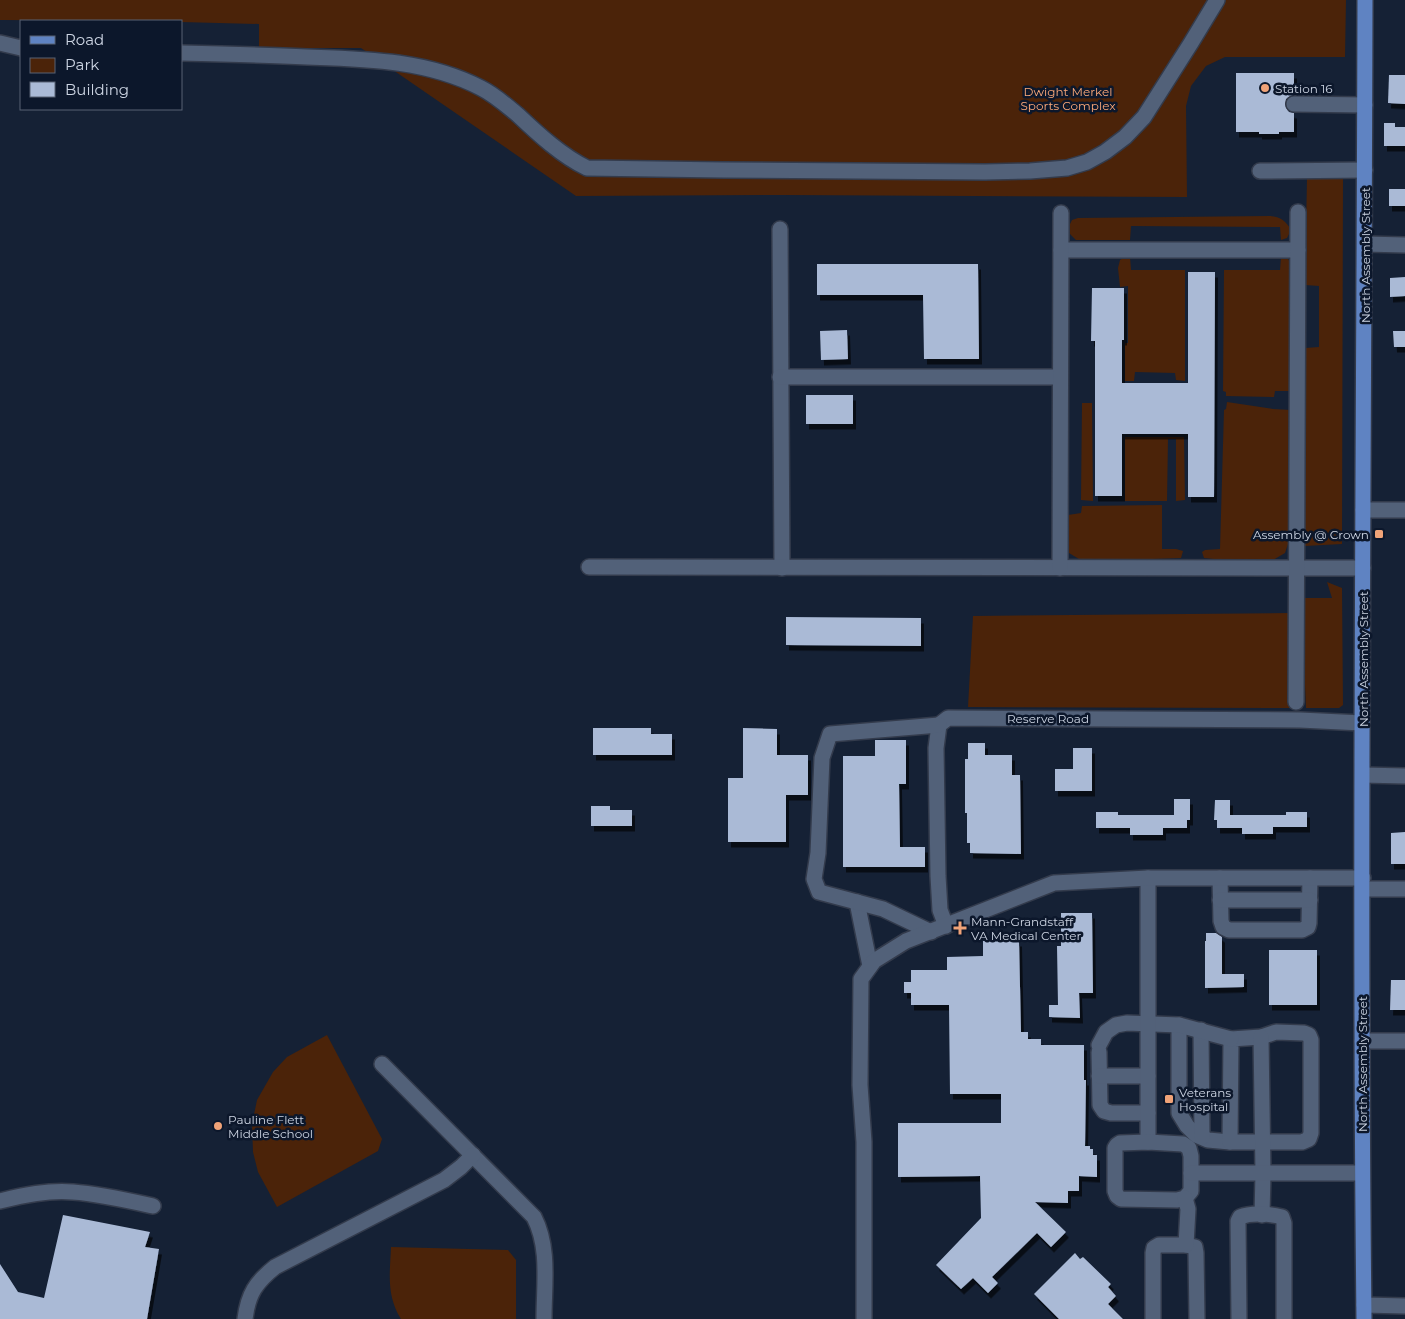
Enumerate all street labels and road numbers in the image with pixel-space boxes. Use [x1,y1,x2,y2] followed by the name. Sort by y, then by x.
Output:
[1358,187,1373,323] street label: North Assembly Street
[1356,591,1371,727] street label: North Assembly Street
[1007,711,1089,726] street label: Reserve Road
[1355,996,1370,1132] street label: North Assembly Street

